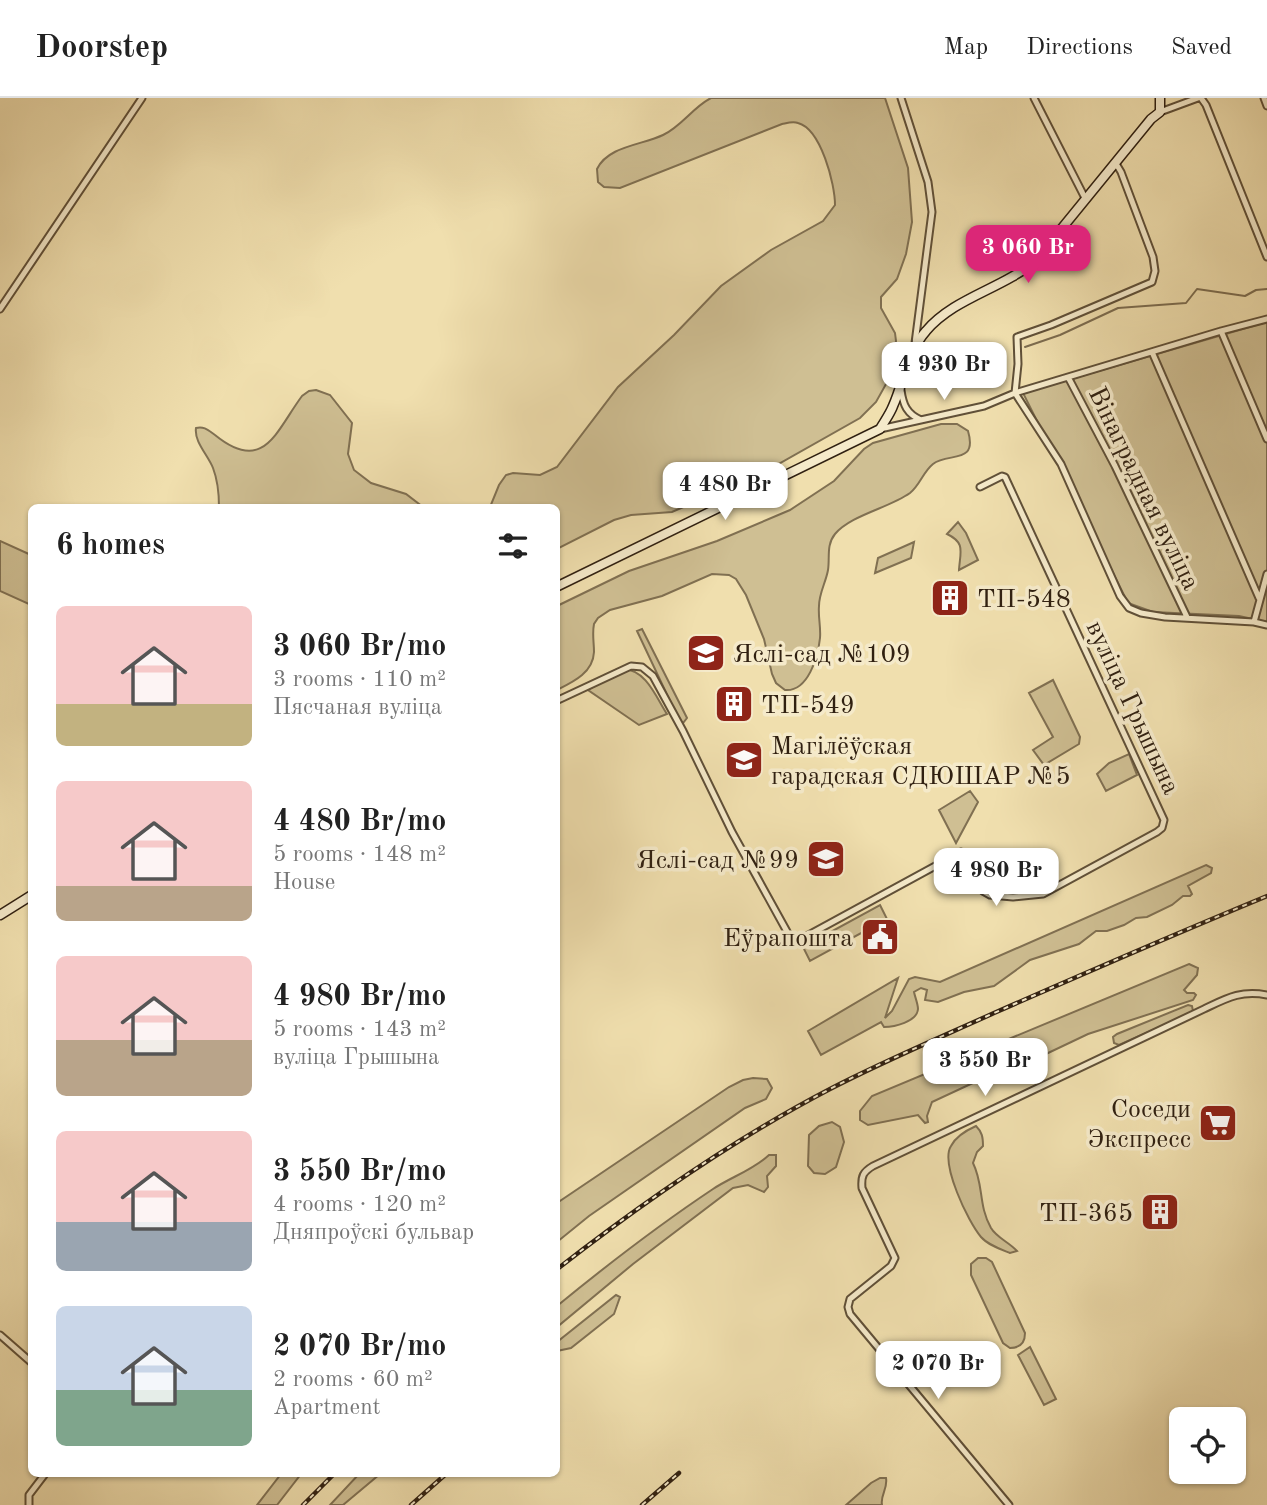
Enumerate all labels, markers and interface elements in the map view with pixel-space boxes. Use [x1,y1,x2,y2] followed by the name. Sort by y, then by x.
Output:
[35,32,168,65] text: Doorstep
[944,36,988,60] text: Map
[1026,36,1133,60] text: Directions
[1171,36,1232,60] text: Saved
[956,226,1100,285] pin: 3 060 Br
[982,236,1074,259] text: 3 060 Br
[872,342,1016,402] pin: 4 930 Br
[898,353,990,376] text: 4 930 Br
[1083,383,1204,595] street label: Вінаградная вуліца
[653,462,797,522] pin: 4 480 Br
[679,473,771,496] text: 4 480 Br
[494,527,532,565] icon: filters
[56,531,165,561] text: 6 homes
[929,577,971,619] building icon: ТП-548
[977,587,1071,613] place label: ТП-548
[1081,617,1184,799] street label: вуліца Грышына
[273,632,446,662] text: 3 060 Br/mo
[685,632,727,674] school or university icon: Яслі-сад №109
[112,634,196,718] icon: home
[733,642,911,668] place label: Яслі-сад №109
[273,668,446,691] text: 3 rooms · 110 m²
[713,683,755,725] building icon: ТП-549
[761,693,855,719] place label: ТП-549
[273,696,442,719] text: Пясчаная вуліца
[771,734,1070,790] place label: Магілёўская гарадская СДЮШАР №5
[723,739,765,781] school or university icon: Магілёўская гарадская СДЮШАР №5
[273,807,446,837] text: 4 480 Br/mo
[112,809,196,893] icon: home
[805,838,847,880] school or university icon: Яслі-сад №99
[273,843,446,866] text: 5 rooms · 148 m²
[636,848,799,874] place label: Яслі-сад №99
[924,848,1068,908] pin: 4 980 Br
[950,859,1042,882] text: 4 980 Br
[273,871,335,894] text: House
[859,916,901,958] public building icon: Еўрапошта
[723,926,853,952] place label: Еўрапошта
[273,982,446,1012] text: 4 980 Br/mo
[112,984,196,1068] icon: home
[273,1018,446,1041] text: 5 rooms · 143 m²
[913,1038,1057,1098] pin: 3 550 Br
[273,1046,439,1069] text: вуліца Грышына
[939,1049,1031,1072] text: 3 550 Br
[1088,1097,1191,1153] place label: Соседи Экспресс
[1197,1102,1239,1144] supermarket icon: Соседи Экспресс
[273,1157,446,1187] text: 3 550 Br/mo
[112,1159,196,1243] icon: home
[1139,1191,1181,1233] building icon: ТП-365
[273,1193,446,1216] text: 4 rooms · 120 m²
[1039,1201,1133,1227] place label: ТП-365
[273,1221,474,1244] text: Дняпроўскі бульвар
[273,1332,446,1362] text: 2 070 Br/mo
[112,1334,196,1418] icon: home
[866,1342,1010,1401] pin: 2 070 Br
[892,1352,984,1375] text: 2 070 Br
[273,1368,433,1391] text: 2 rooms · 60 m²
[273,1396,381,1419] text: Apartment
[1169,1407,1246,1484] map controls
[1169,1407,1246,1484] button: locate

